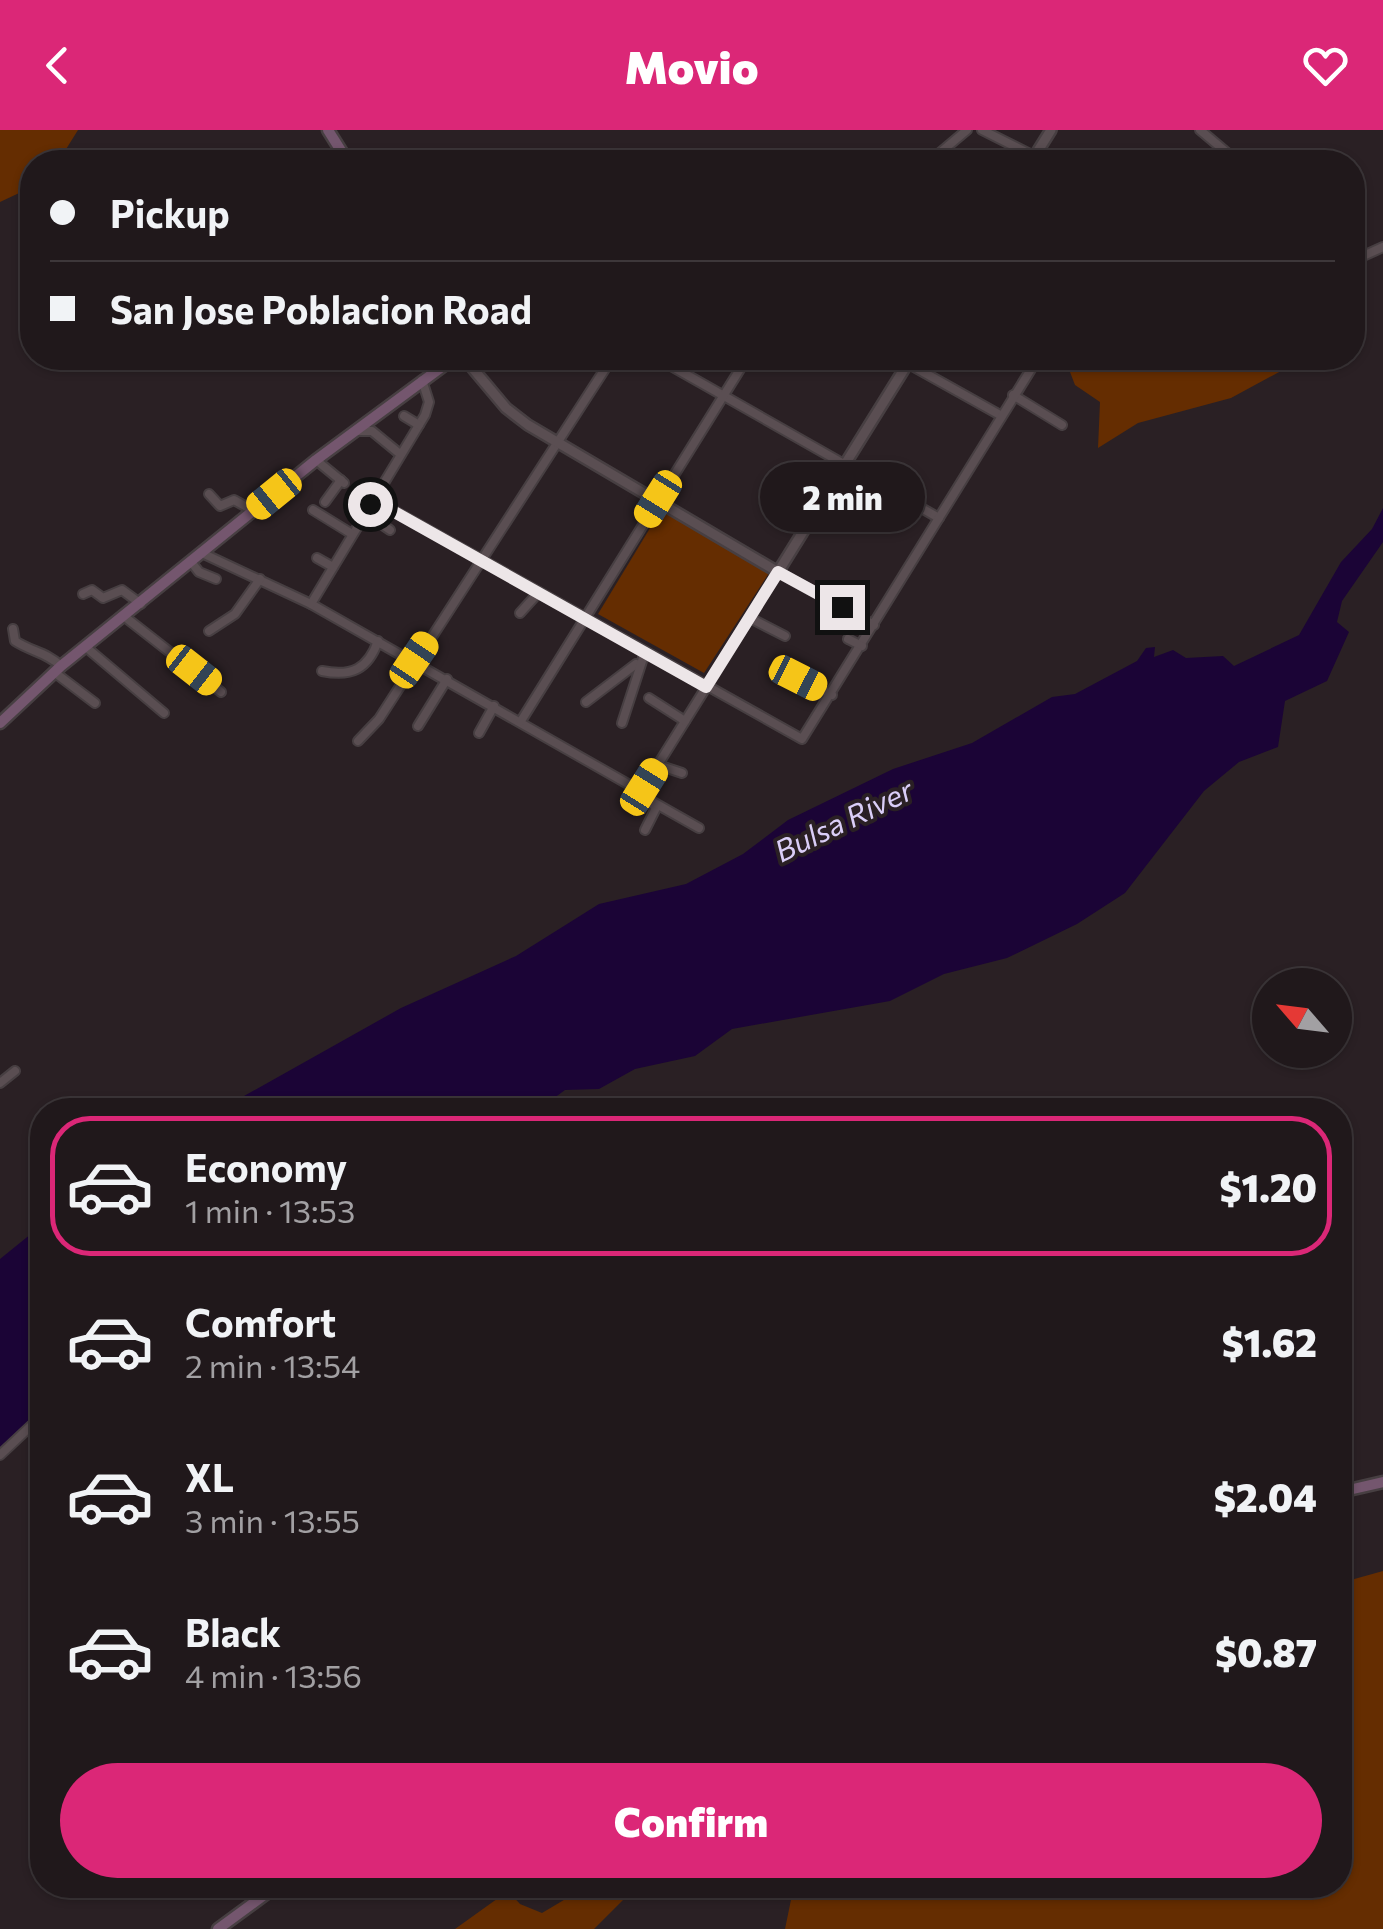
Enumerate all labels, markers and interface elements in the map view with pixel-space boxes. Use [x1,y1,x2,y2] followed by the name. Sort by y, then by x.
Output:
[30,38,85,93] icon: back
[624,38,759,93] text: Movio
[1298,38,1353,93] icon: heart
[110,189,230,236] text: Pickup
[110,285,532,332] text: San Jose Poblacion Road
[760,462,924,532] callout: 2 min
[241,463,307,525] car
[629,466,687,532] car
[802,477,883,517] text: 2 min
[348,482,393,527] route start
[820,585,865,630] route end
[385,627,443,693] car
[161,640,227,700] car
[764,651,832,705] car
[615,754,673,820] car
[768,769,919,868] water label: Bulsa River
[1252,968,1352,1068] north arrow
[1252,968,1352,1068] map controls
[65,1141,155,1231] icon: car
[185,1143,347,1190] text: Economy
[1219,1163,1317,1210] text: $1.20
[185,1190,355,1230] text: 1 min · 13:53
[65,1296,155,1386] icon: car
[185,1298,336,1345] text: Comfort
[1222,1318,1317,1365] text: $1.62
[185,1345,360,1385] text: 2 min · 13:54
[65,1451,155,1541] icon: car
[185,1453,234,1500] text: XL
[1214,1473,1317,1520] text: $2.04
[185,1500,360,1540] text: 3 min · 13:55
[65,1606,155,1696] icon: car
[185,1608,281,1655] text: Black
[1215,1628,1317,1675] text: $0.87
[185,1655,362,1695] text: 4 min · 13:56
[60,1763,1322,1878] button: Confirm

